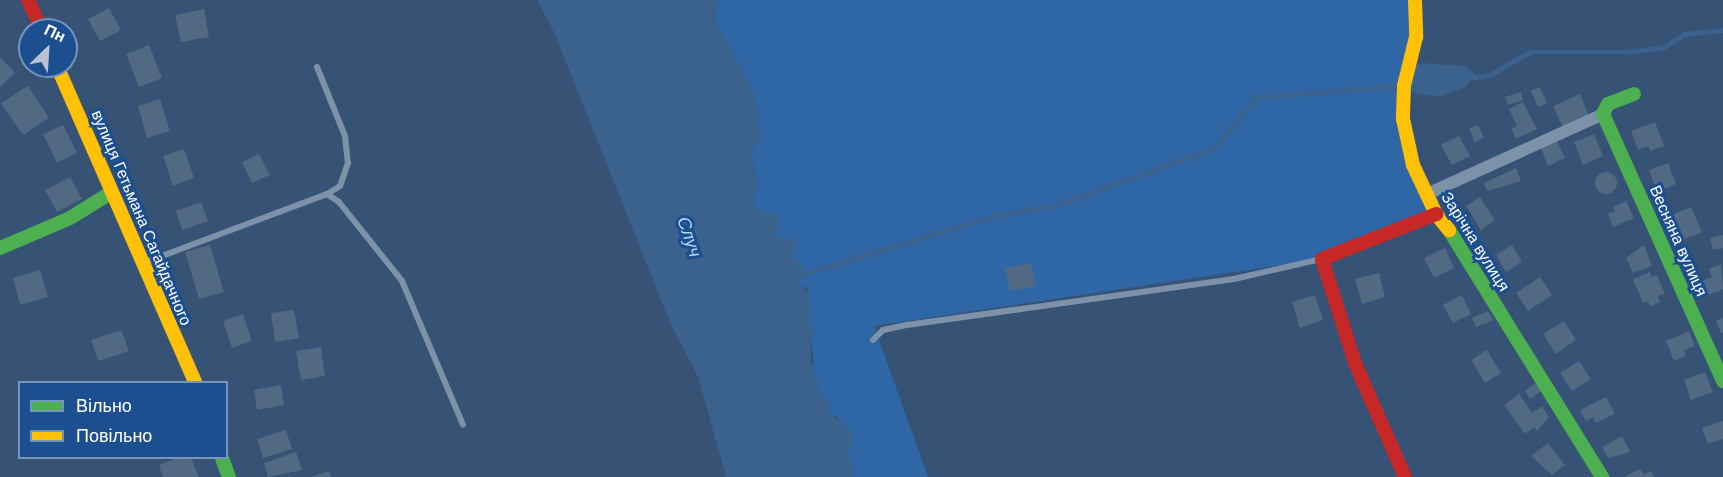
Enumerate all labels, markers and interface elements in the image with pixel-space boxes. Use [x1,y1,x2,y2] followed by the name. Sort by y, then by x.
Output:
[18,18,78,78] north arrow
[42,21,68,45] text: Пн
[87,107,195,329] street label: вулиця Гетьмана Сагайдачного
[1645,183,1711,299] street label: Весняна вулиця
[1437,189,1513,295] street label: Зарічна вулиця
[672,214,706,260] water label: Случ
[18,381,228,459] legend
[76,396,132,416] text: Вільно
[76,426,152,446] text: Повільно

